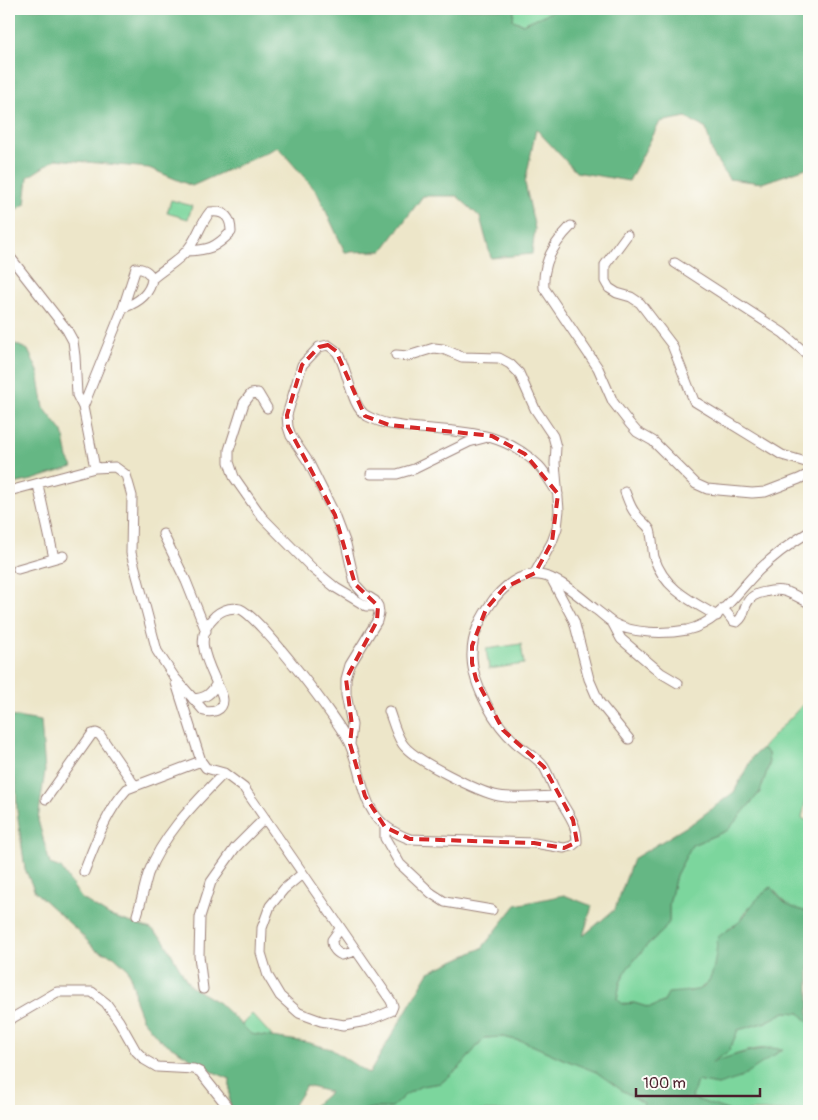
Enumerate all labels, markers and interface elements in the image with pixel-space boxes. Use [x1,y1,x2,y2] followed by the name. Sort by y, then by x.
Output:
[636,1065,759,1097] scale bar
[643,1074,686,1093] text: 100 m

